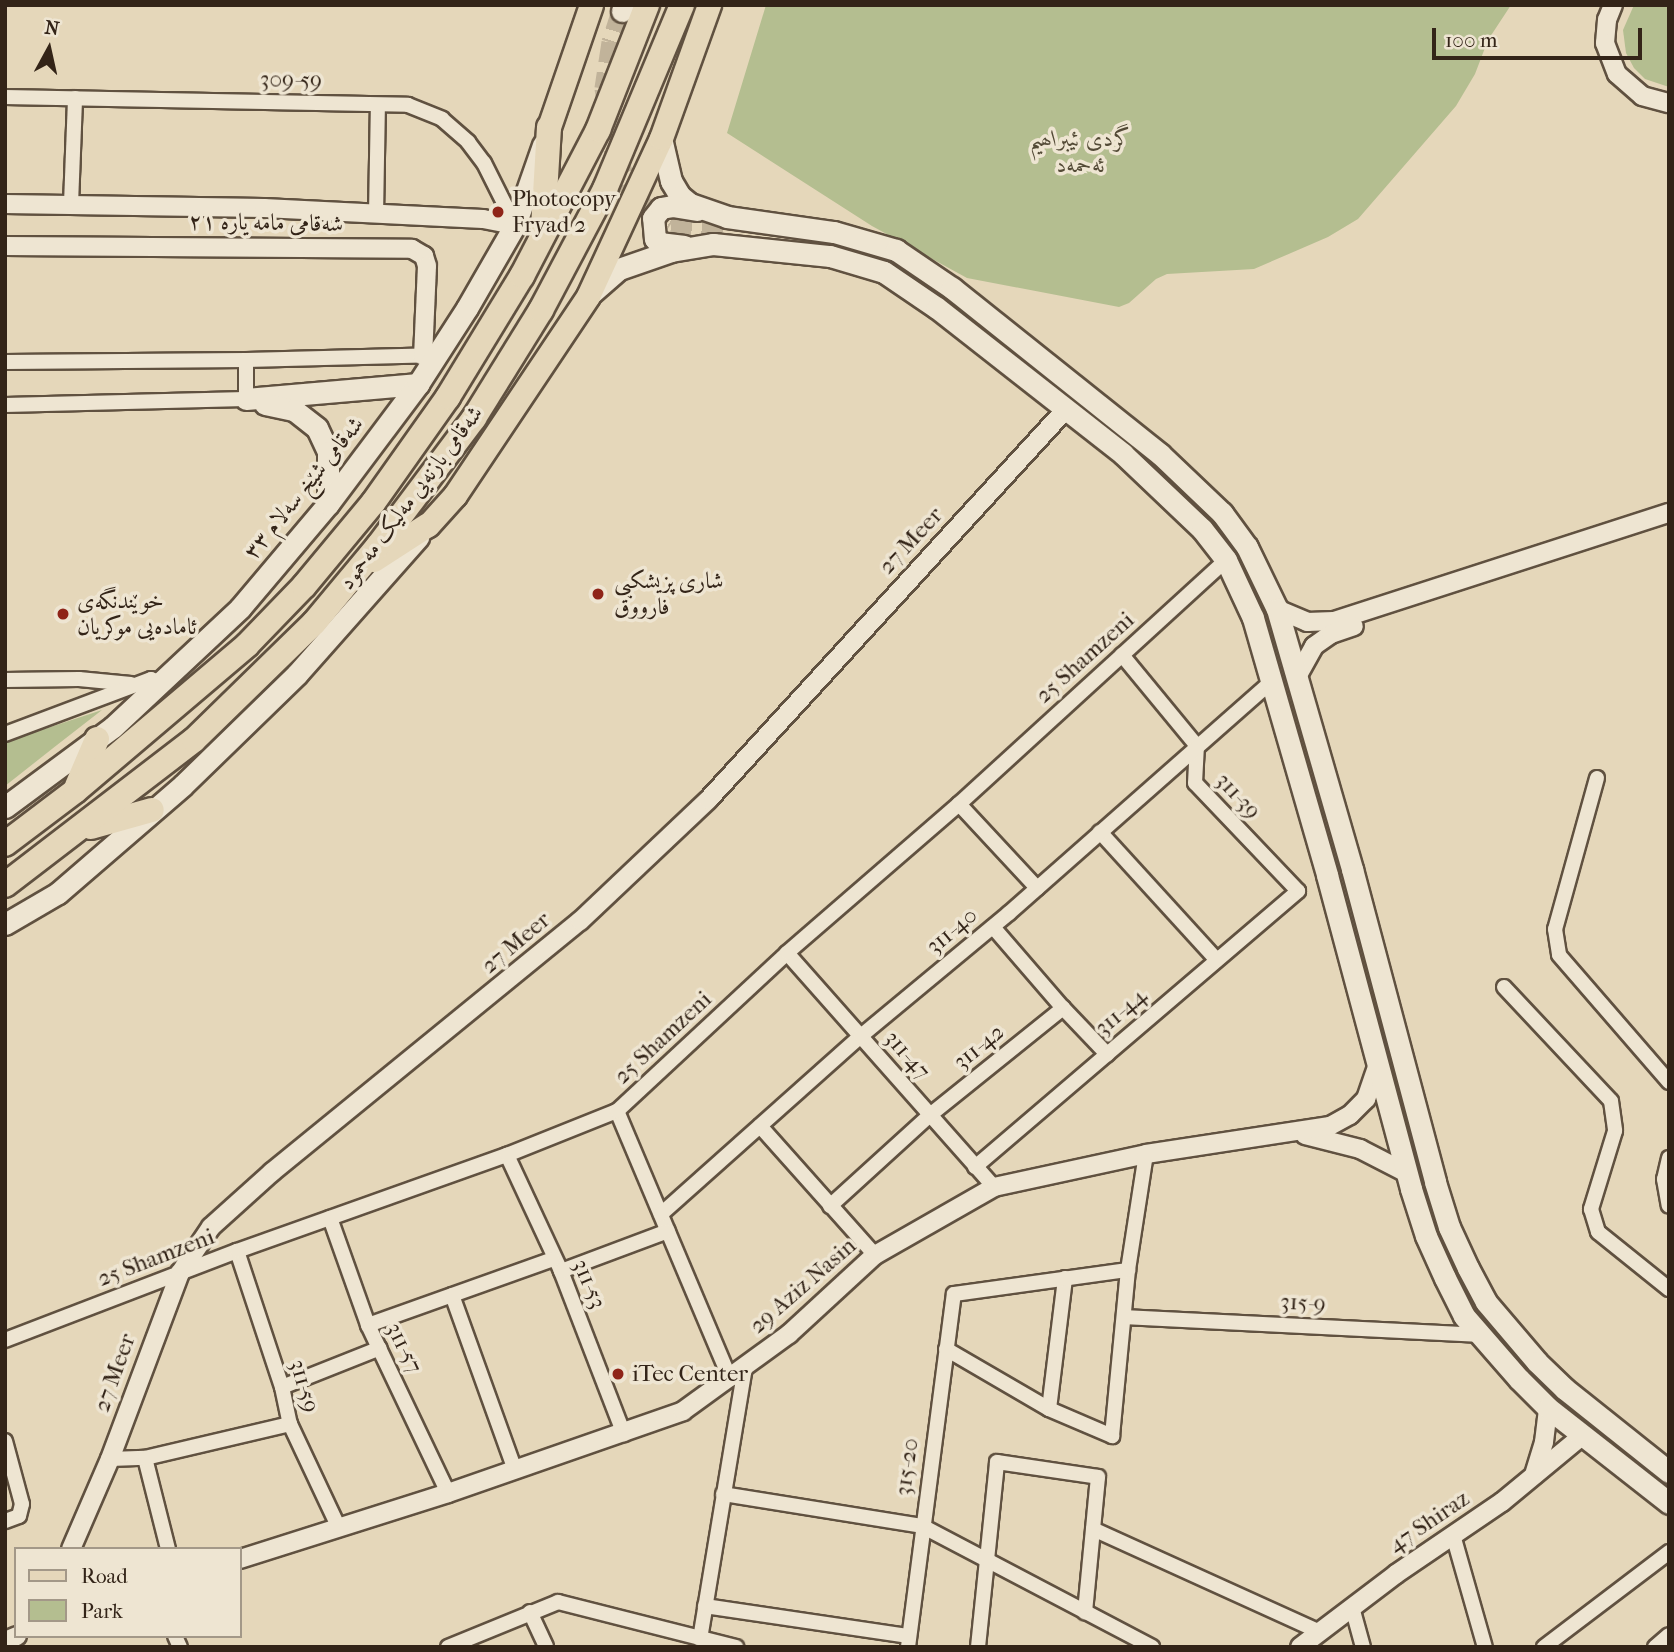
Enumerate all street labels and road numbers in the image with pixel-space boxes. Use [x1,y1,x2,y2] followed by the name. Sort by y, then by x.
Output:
[260,66,322,94] street label: 309-59
[189,208,343,238] street label: شەقامی مامە یارە ٢١
[333,401,489,595] street label: شەقامی بازنەیی مەلیک مەحمود
[238,411,370,565] street label: شەقامی شێخ سەلام ٣٣
[873,502,949,580] street label: 27 Meer
[1030,607,1140,709] street label: 25 Shamzeni
[1210,767,1266,825] street label: 311-39
[921,902,983,960] street label: 311-40
[476,906,556,980] street label: 27 Meer
[1089,982,1153,1042] street label: 311-44
[609,986,717,1090] street label: 25 Shamzeni
[948,1018,1010,1076] street label: 311-42
[878,1025,936,1085] street label: 311-47
[94,1223,218,1293] street label: 25 Shamzeni
[744,1232,862,1340] street label: 29 Aziz Nasin
[566,1255,612,1313] street label: 311-53
[1280,1288,1326,1318] street label: 315-9
[380,1318,428,1378] street label: 311-57
[88,1330,142,1416] street label: 27 Meer
[283,1356,325,1416] street label: 311-59
[889,1436,925,1498] street label: 315-20
[1384,1485,1474,1559] street label: 47 Shiraz

